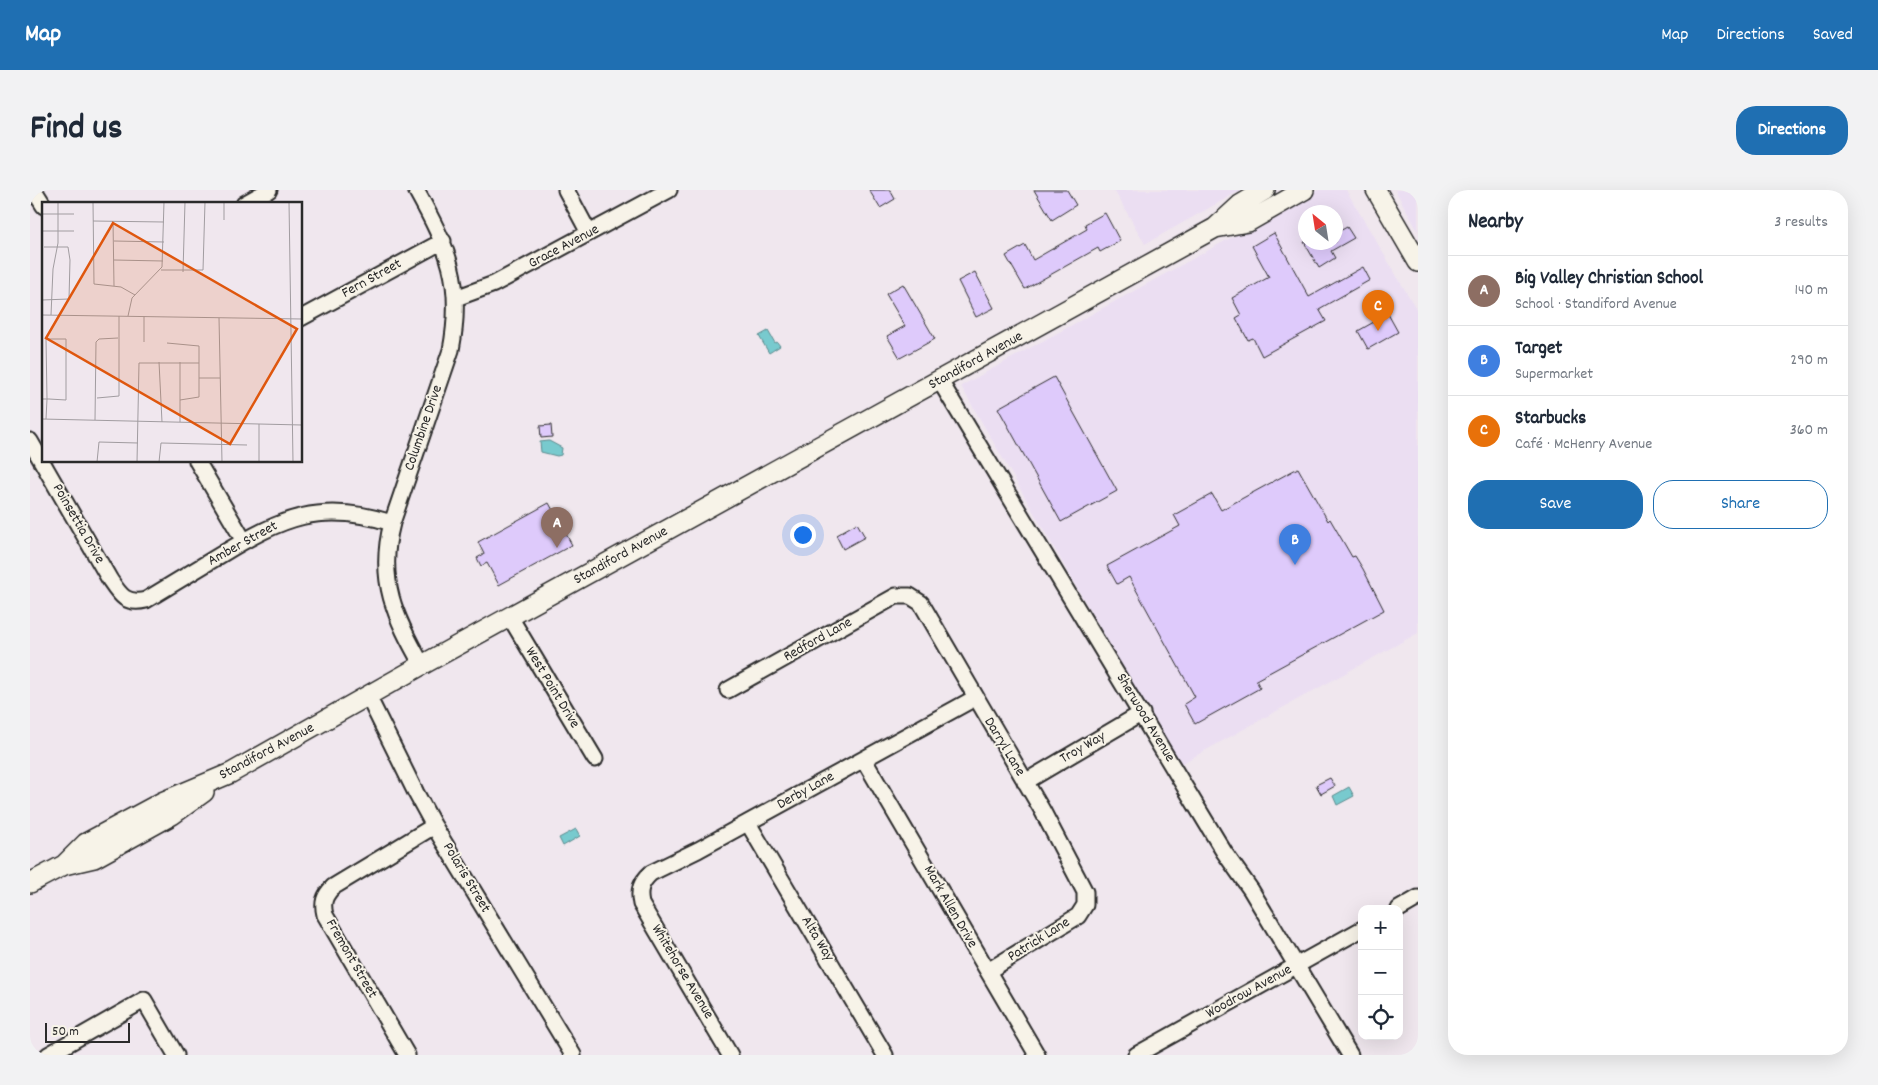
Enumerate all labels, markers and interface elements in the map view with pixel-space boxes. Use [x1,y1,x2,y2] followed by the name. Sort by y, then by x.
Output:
[25,18,61,52] text: Map
[1661,23,1688,48] text: Map
[1716,23,1785,48] text: Directions
[1813,23,1853,48] text: Saved
[30,105,122,155] text: Find us
[1736,106,1848,155] button: Directions
[42,202,302,462] inset map
[1298,205,1343,250] north arrow
[1468,208,1523,238] text: Nearby
[1774,211,1828,234] text: 3 results
[525,219,604,275] street label: Grace Avenue
[338,253,406,305] street label: Fern Street
[1515,266,1703,293] text: Big Valley Christian School
[1480,279,1488,302] text: A
[1794,279,1828,302] text: 140 m
[1362,290,1394,331] pin: C
[1515,293,1677,316] text: School · Standiford Avenue
[925,326,1028,396] street label: Standiford Avenue
[1515,336,1562,363] text: Target
[1480,349,1488,372] text: B
[1790,349,1828,372] text: 290 m
[1515,363,1593,386] text: Supermarket
[399,382,449,474] street label: Columbine Drive
[1515,406,1586,433] text: Starbucks
[1480,419,1488,442] text: C
[1790,419,1828,442] text: 360 m
[1515,433,1652,456] text: Café · McHenry Avenue
[46,480,110,568] street label: Poinsettia Drive
[1468,480,1643,529] button: Save
[1653,480,1828,529] button: Share
[541,507,573,548] pin: A
[204,515,282,572] street label: Amber Street
[570,521,673,591] street label: Standiford Avenue
[790,522,816,548] your location
[1279,524,1311,565] pin: B
[780,612,857,668] street label: Redford Lane
[519,643,585,733] street label: West Point Drive
[1110,669,1180,767] street label: Sherwood Avenue
[978,713,1031,781] street label: Darryl Lane
[216,717,319,786] street label: Standiford Avenue
[1056,726,1111,770] street label: Troy Way
[773,766,839,816] street label: Derby Lane
[436,839,496,918] street label: Polaris Street
[917,862,983,953] street label: Mark Allen Drive
[1358,905,1403,1040] map controls
[1358,905,1403,950] button: +
[795,912,840,967] street label: Alta Way
[1003,912,1075,968] street label: Patrick Lane
[319,915,383,1003] street label: Fremont Street
[645,921,719,1024] street label: Whitehorse Avenue
[1358,950,1403,995] button: −
[1202,959,1296,1025] street label: Woodrow Avenue
[1358,995,1403,1040] button: locate
[45,1020,130,1043] scale bar
[52,1022,79,1042] text: 50 m

